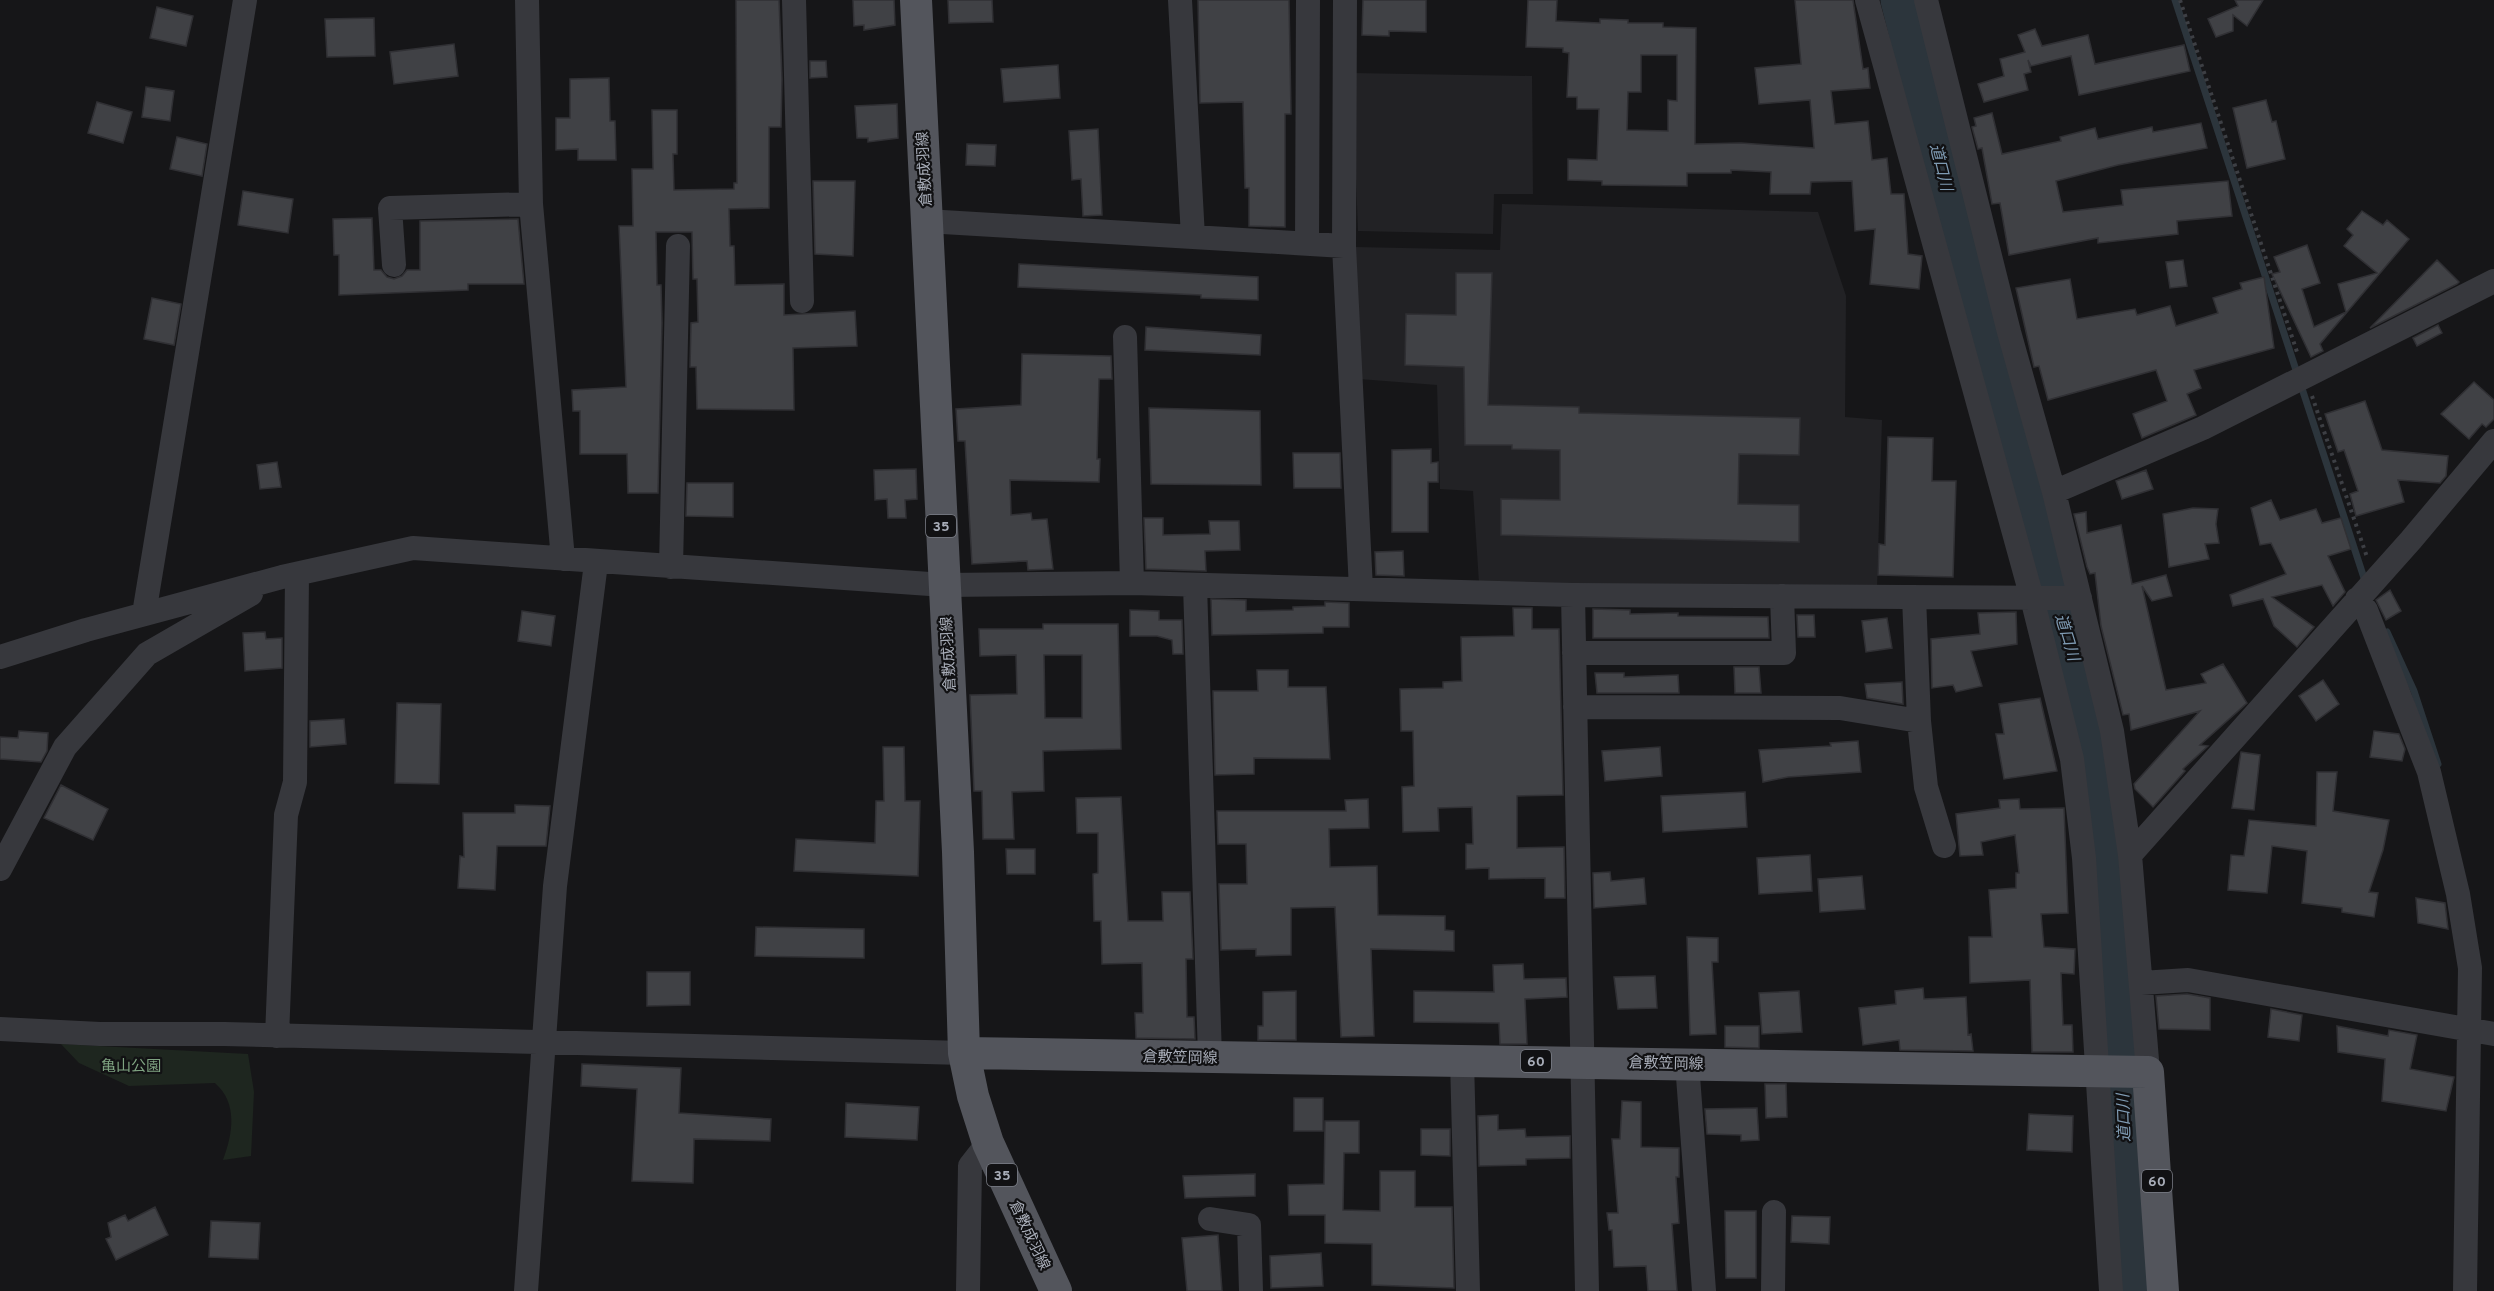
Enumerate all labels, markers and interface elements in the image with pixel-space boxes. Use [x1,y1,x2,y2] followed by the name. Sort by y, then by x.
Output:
[913,131,937,207] street label: 倉敷成羽線
[1925,142,1956,195] water label: 道口川
[926,515,956,537] road number: 35
[2050,612,2083,665] water label: 道口川
[937,616,961,692] street label: 倉敷成羽線
[1142,1047,1218,1069] street label: 倉敷笠岡線
[1521,1050,1551,1072] road number: 60
[1628,1053,1704,1075] street label: 倉敷笠岡線
[101,1058,161,1077] park label: 亀山公園
[2114,1092,2136,1142] water label: 道口川
[987,1164,1017,1186] road number: 35
[2142,1170,2172,1192] road number: 60
[1004,1197,1054,1274] street label: 倉敷成羽線

